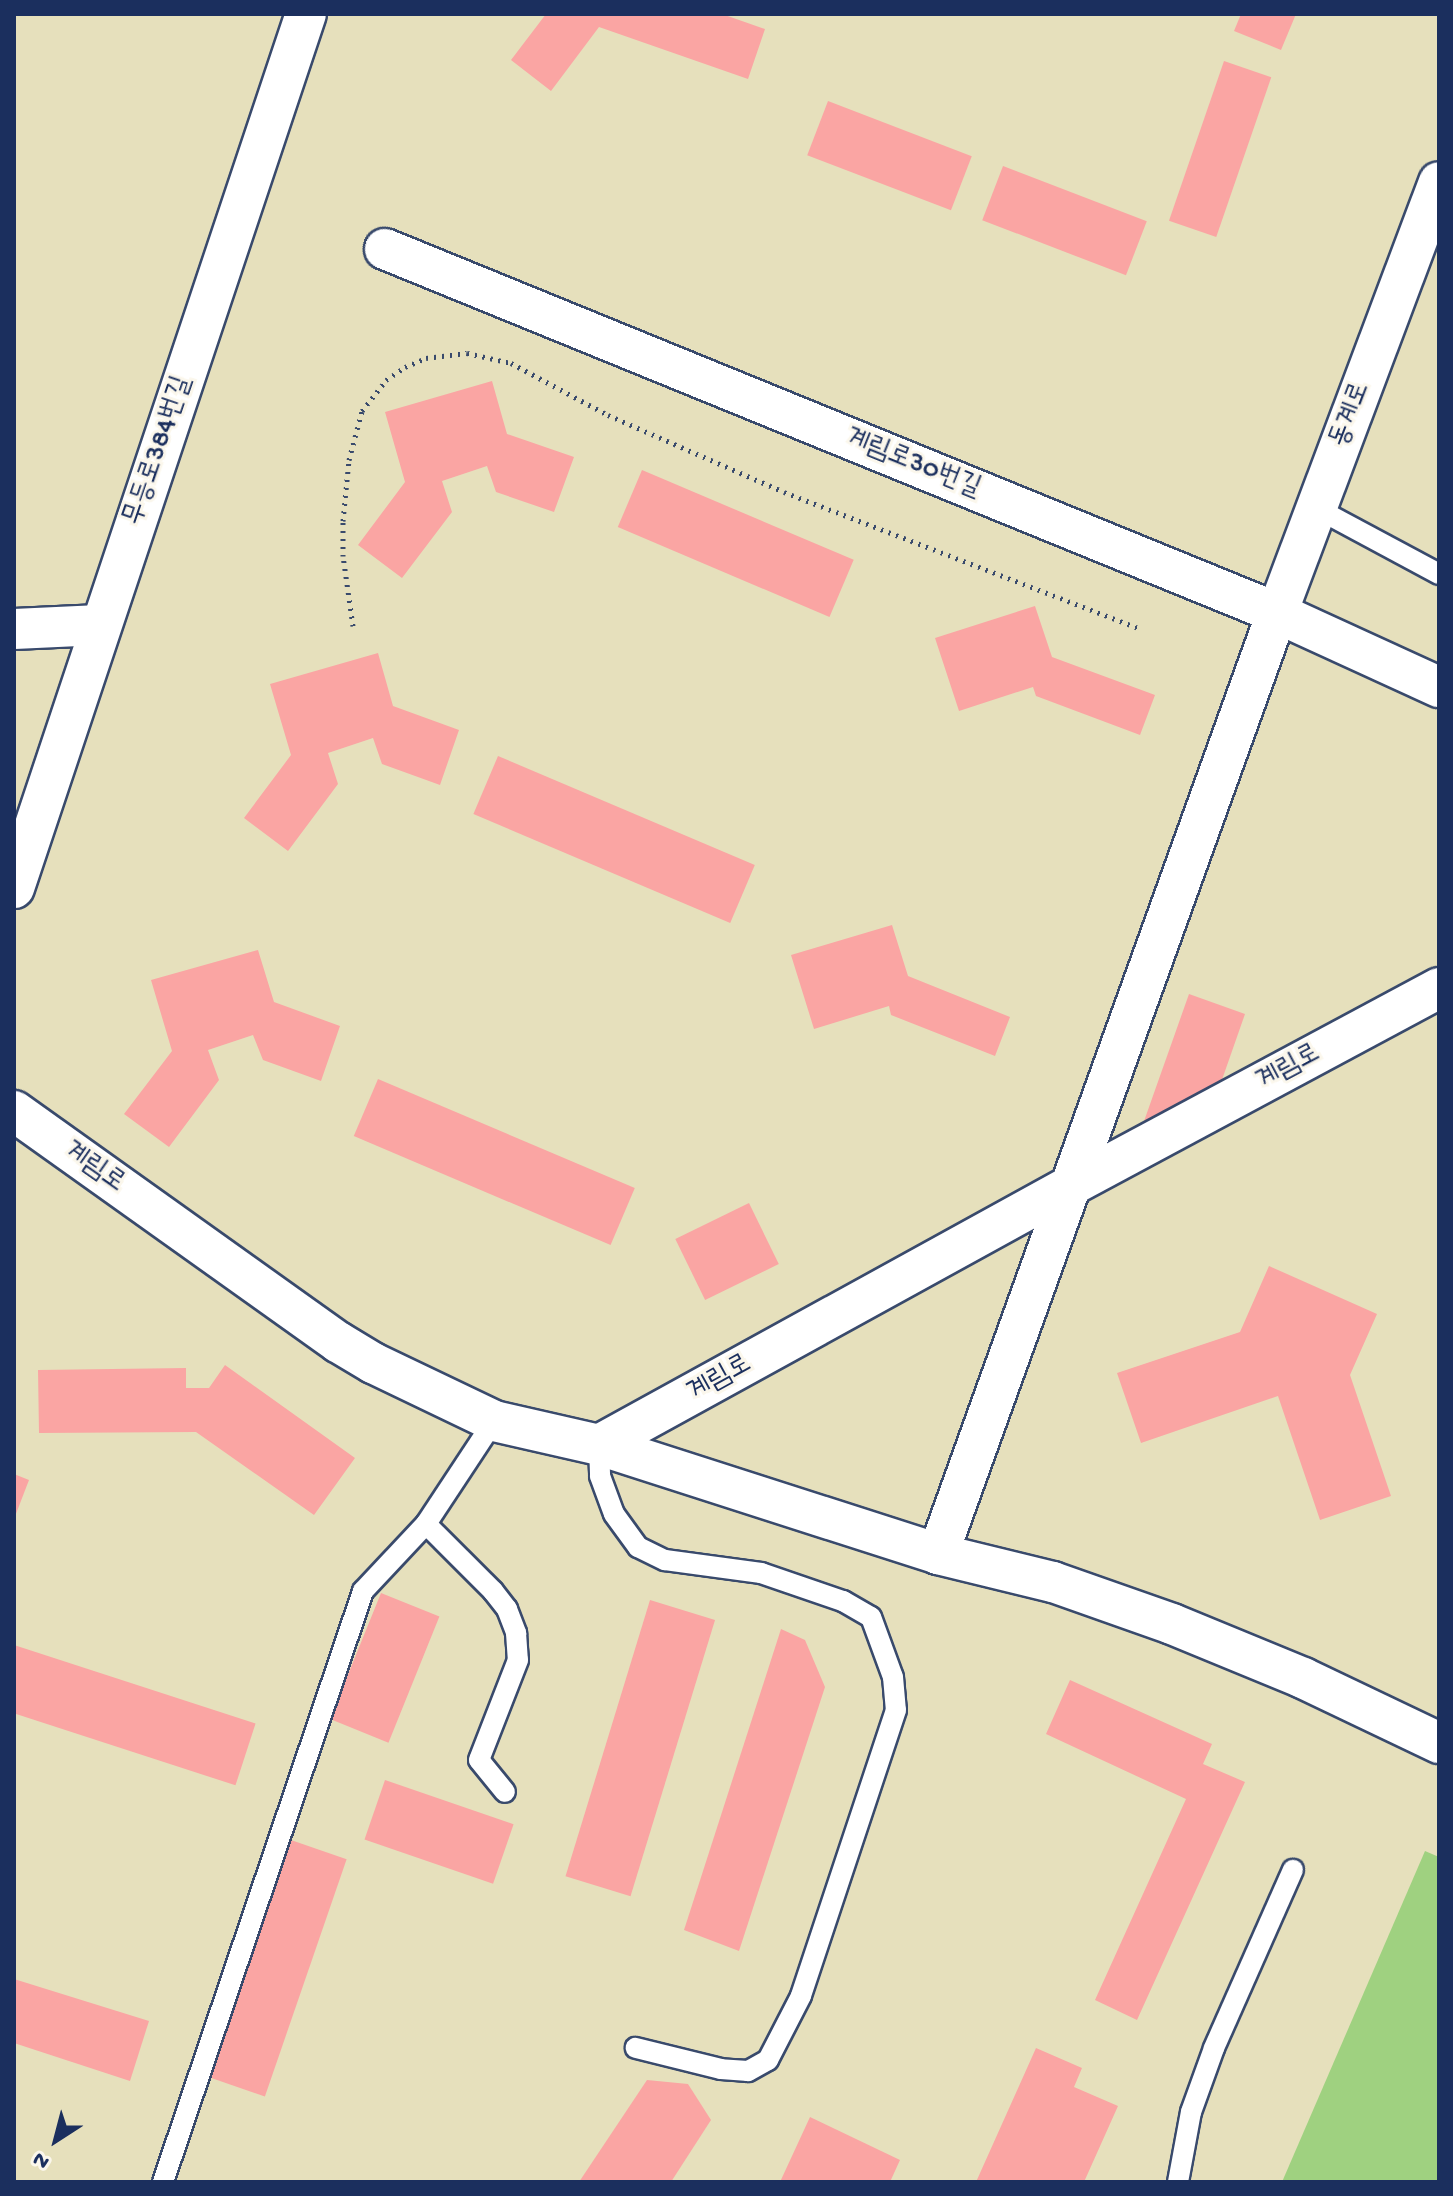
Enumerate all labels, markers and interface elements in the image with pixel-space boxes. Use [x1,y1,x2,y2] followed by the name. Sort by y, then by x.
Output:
[118,372,200,530] street label: 무등로384번길
[1323,377,1379,453] street label: 동계로
[840,422,986,506] street label: 계림로30번길
[1251,1037,1327,1099] street label: 계림로
[57,1135,131,1201] street label: 계림로
[682,1348,758,1410] street label: 계림로
[16,2100,96,2180] north arrow
[28,2145,55,2174] text: N

